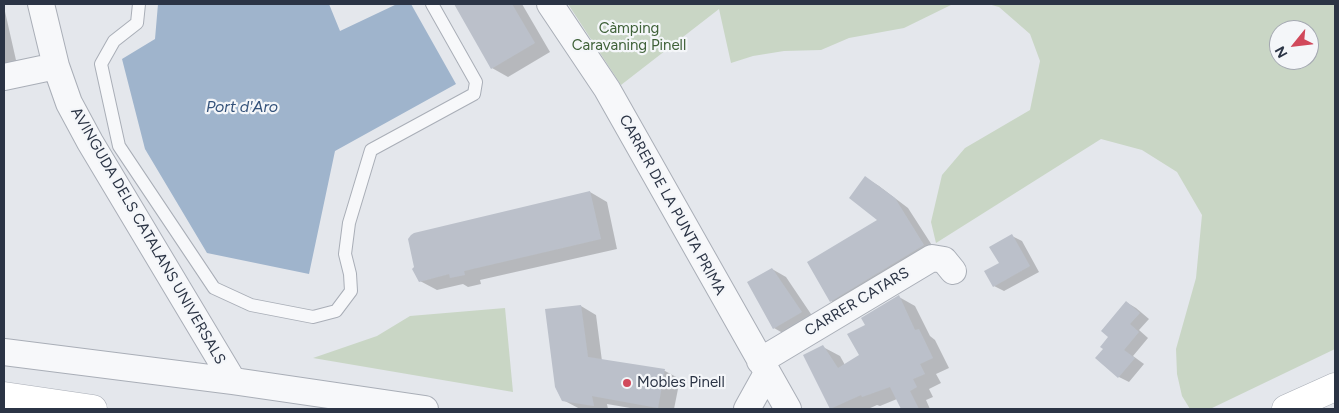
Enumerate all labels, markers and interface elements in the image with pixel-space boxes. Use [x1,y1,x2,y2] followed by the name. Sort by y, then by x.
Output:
[572,20,686,55] park label: Càmping Caravaning Pinell
[1269,20,1319,70] north arrow
[1271,43,1291,61] text: N
[206,97,278,117] water label: Port d'Aro
[67,104,229,368] street label: AVINGUDA DELS CATALANS UNIVERSALS
[615,112,729,298] street label: CARRER DE LA PUNTA PRIMA
[802,264,912,340] street label: CARRER CATARS
[637,374,725,392] place label: Mobles Pinell
[621,377,633,389] marker: Mobles Pinell

